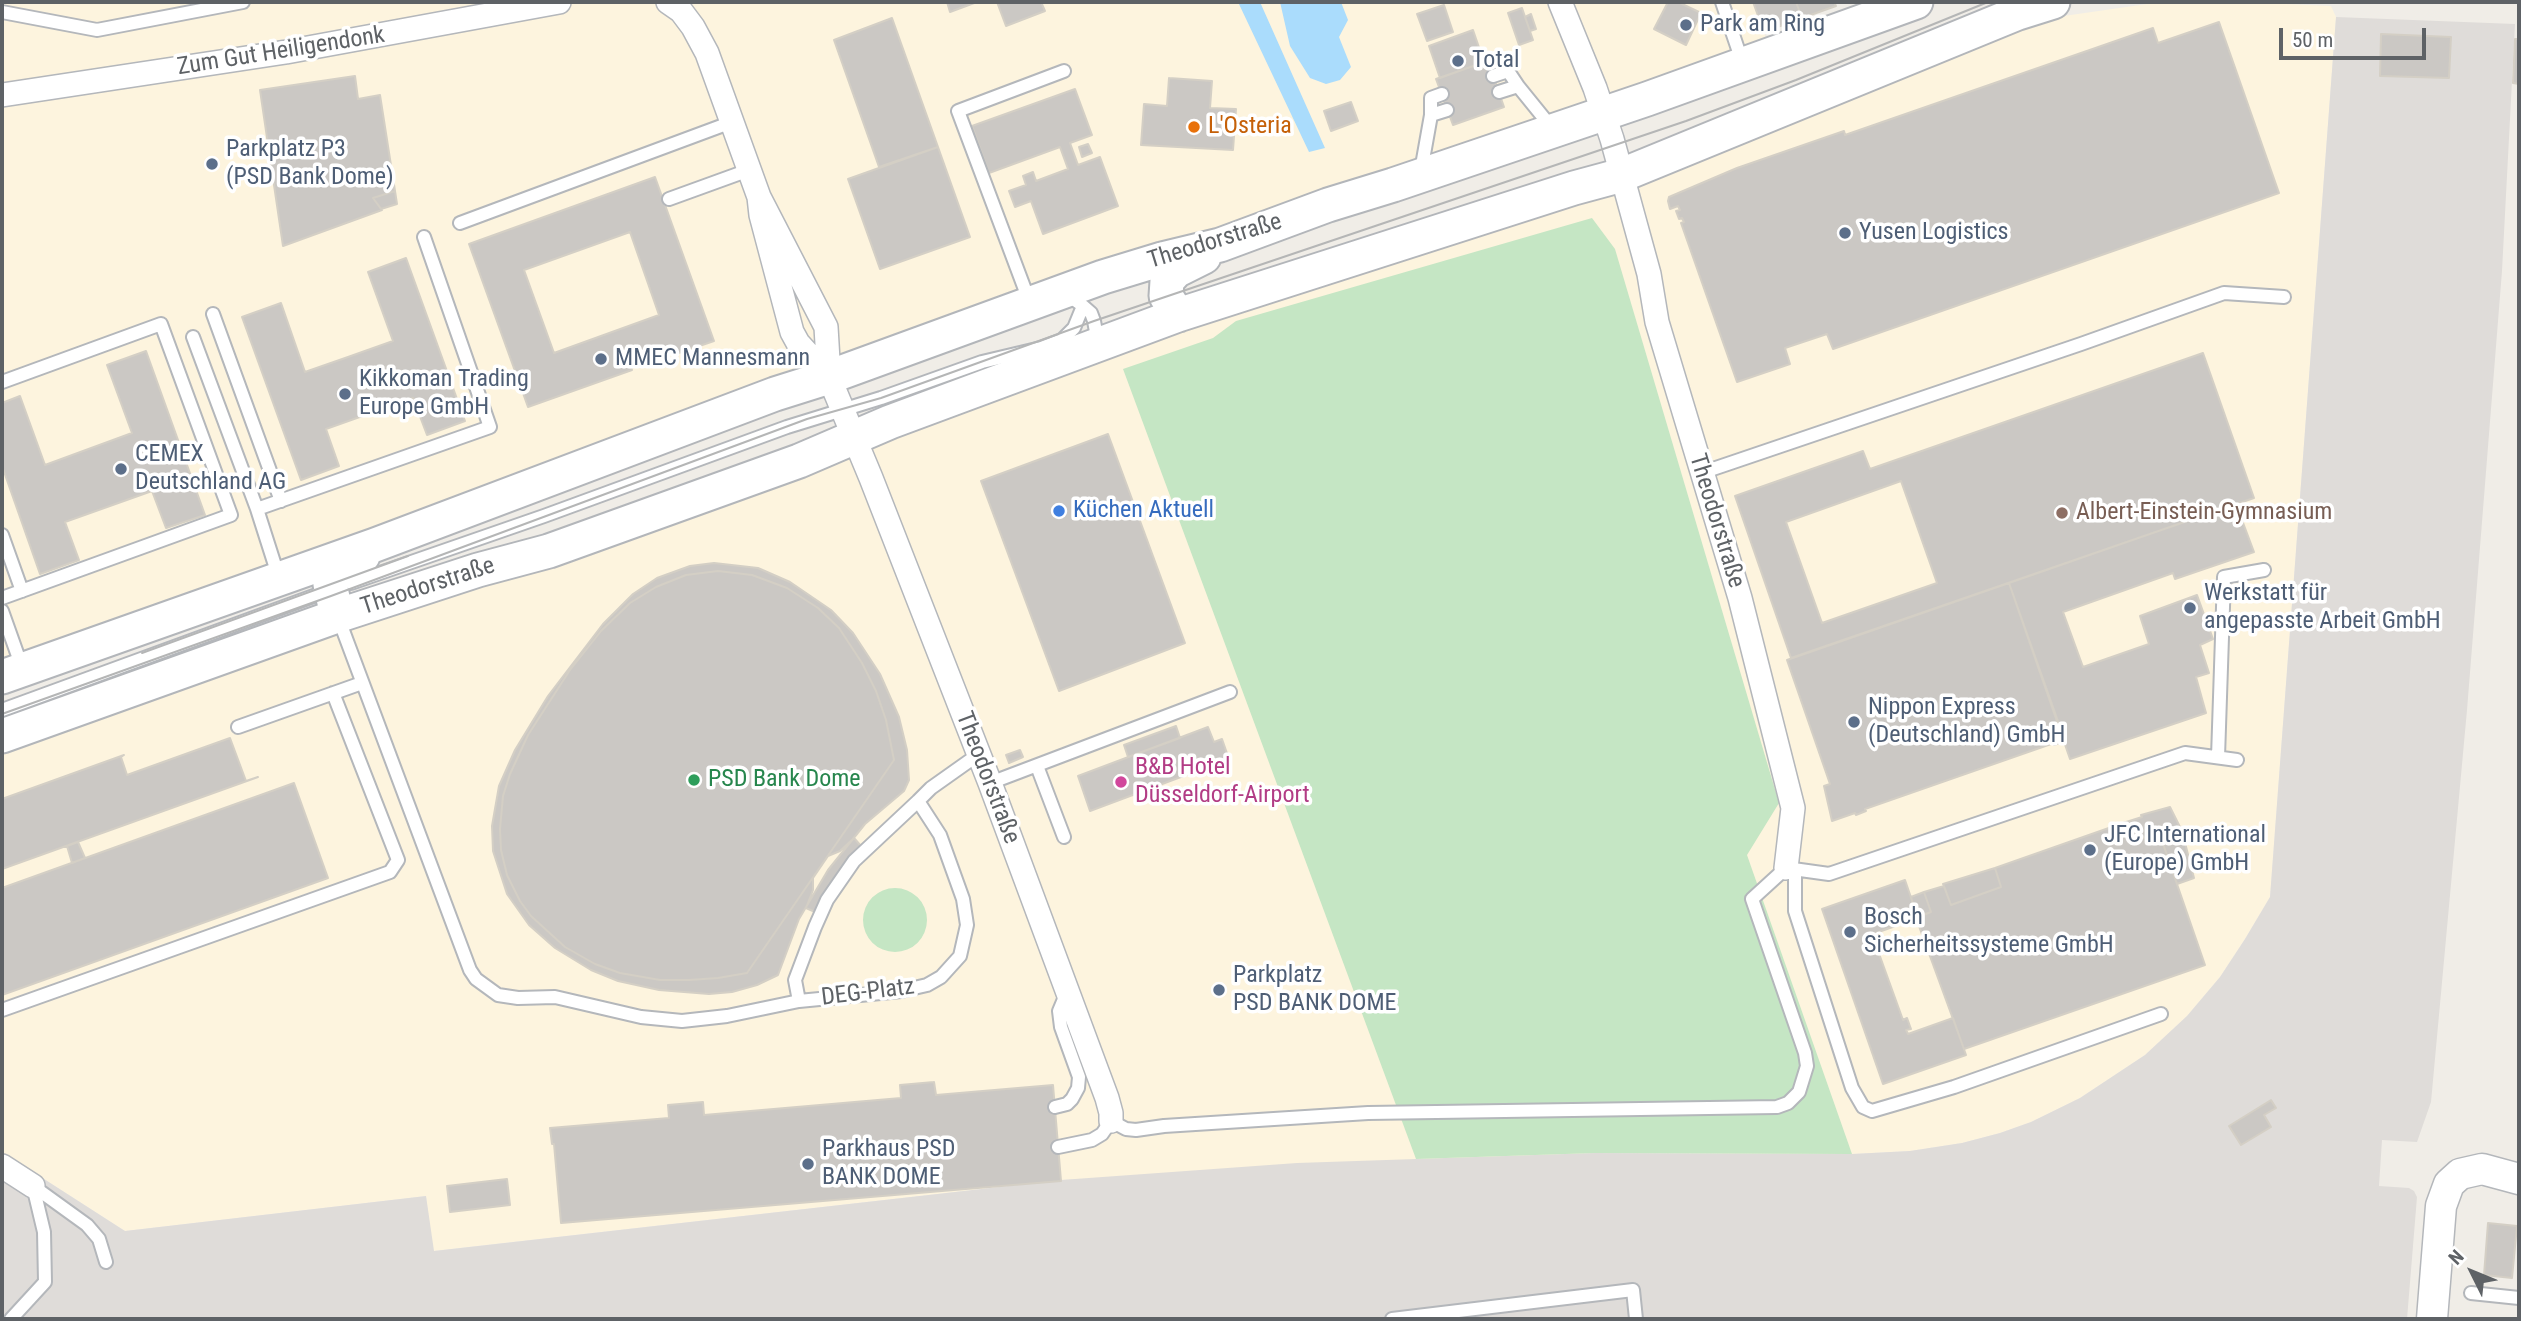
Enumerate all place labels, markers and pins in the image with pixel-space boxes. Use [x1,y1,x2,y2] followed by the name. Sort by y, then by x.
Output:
[1700,11,1825,39] place label: Park am Ring
[1678,17,1694,33] marker: Park am Ring
[1472,47,1519,75] place label: Total
[1450,53,1466,69] marker: Total
[1208,113,1292,141] place label: L'Osteria
[1186,119,1202,135] marker: L'Osteria
[226,136,394,192] place label: Parkplatz P3 (PSD Bank Dome)
[204,156,220,172] marker: Parkplatz P3 (PSD Bank Dome)
[1859,219,2008,247] place label: Yusen Logistics
[1837,225,1853,241] marker: Yusen Logistics
[615,345,810,373] place label: MMEC Mannesmann
[593,351,609,367] marker: MMEC Mannesmann
[359,366,529,422] place label: Kikkoman Trading Europe GmbH
[337,386,353,402] marker: Kikkoman Trading Europe GmbH
[135,441,286,497] place label: CEMEX Deutschland AG
[113,461,129,477] marker: CEMEX Deutschland AG
[1073,497,1214,525] place label: Küchen Aktuell
[2076,499,2332,527] place label: Albert-Einstein-Gymnasium
[1051,503,1067,519] marker: Küchen Aktuell
[2054,505,2070,521] marker: Albert-Einstein-Gymnasium
[2204,580,2441,636] place label: Werkstatt für angepasste Arbeit GmbH
[2182,600,2198,616] marker: Werkstatt für angepasste Arbeit GmbH
[1868,694,2065,750] place label: Nippon Express (Deutschland) GmbH
[1846,714,1862,730] marker: Nippon Express (Deutschland) GmbH
[1135,754,1309,810] place label: B&B Hotel Düsseldorf-Airport
[708,766,861,794] place label: PSD Bank Dome
[686,772,702,788] marker: PSD Bank Dome
[1113,774,1129,790] marker: B&B Hotel Düsseldorf-Airport
[2104,822,2266,878] place label: JFC International (Europe) GmbH
[2082,842,2098,858] marker: JFC International (Europe) GmbH
[1864,904,2114,960] place label: Bosch Sicherheitssysteme GmbH
[1842,924,1858,940] marker: Bosch Sicherheitssysteme GmbH
[1233,962,1397,1018] place label: Parkplatz PSD BANK DOME
[1211,982,1227,998] marker: Parkplatz PSD BANK DOME
[822,1136,955,1192] place label: Parkhaus PSD BANK DOME
[800,1156,816,1172] marker: Parkhaus PSD BANK DOME

